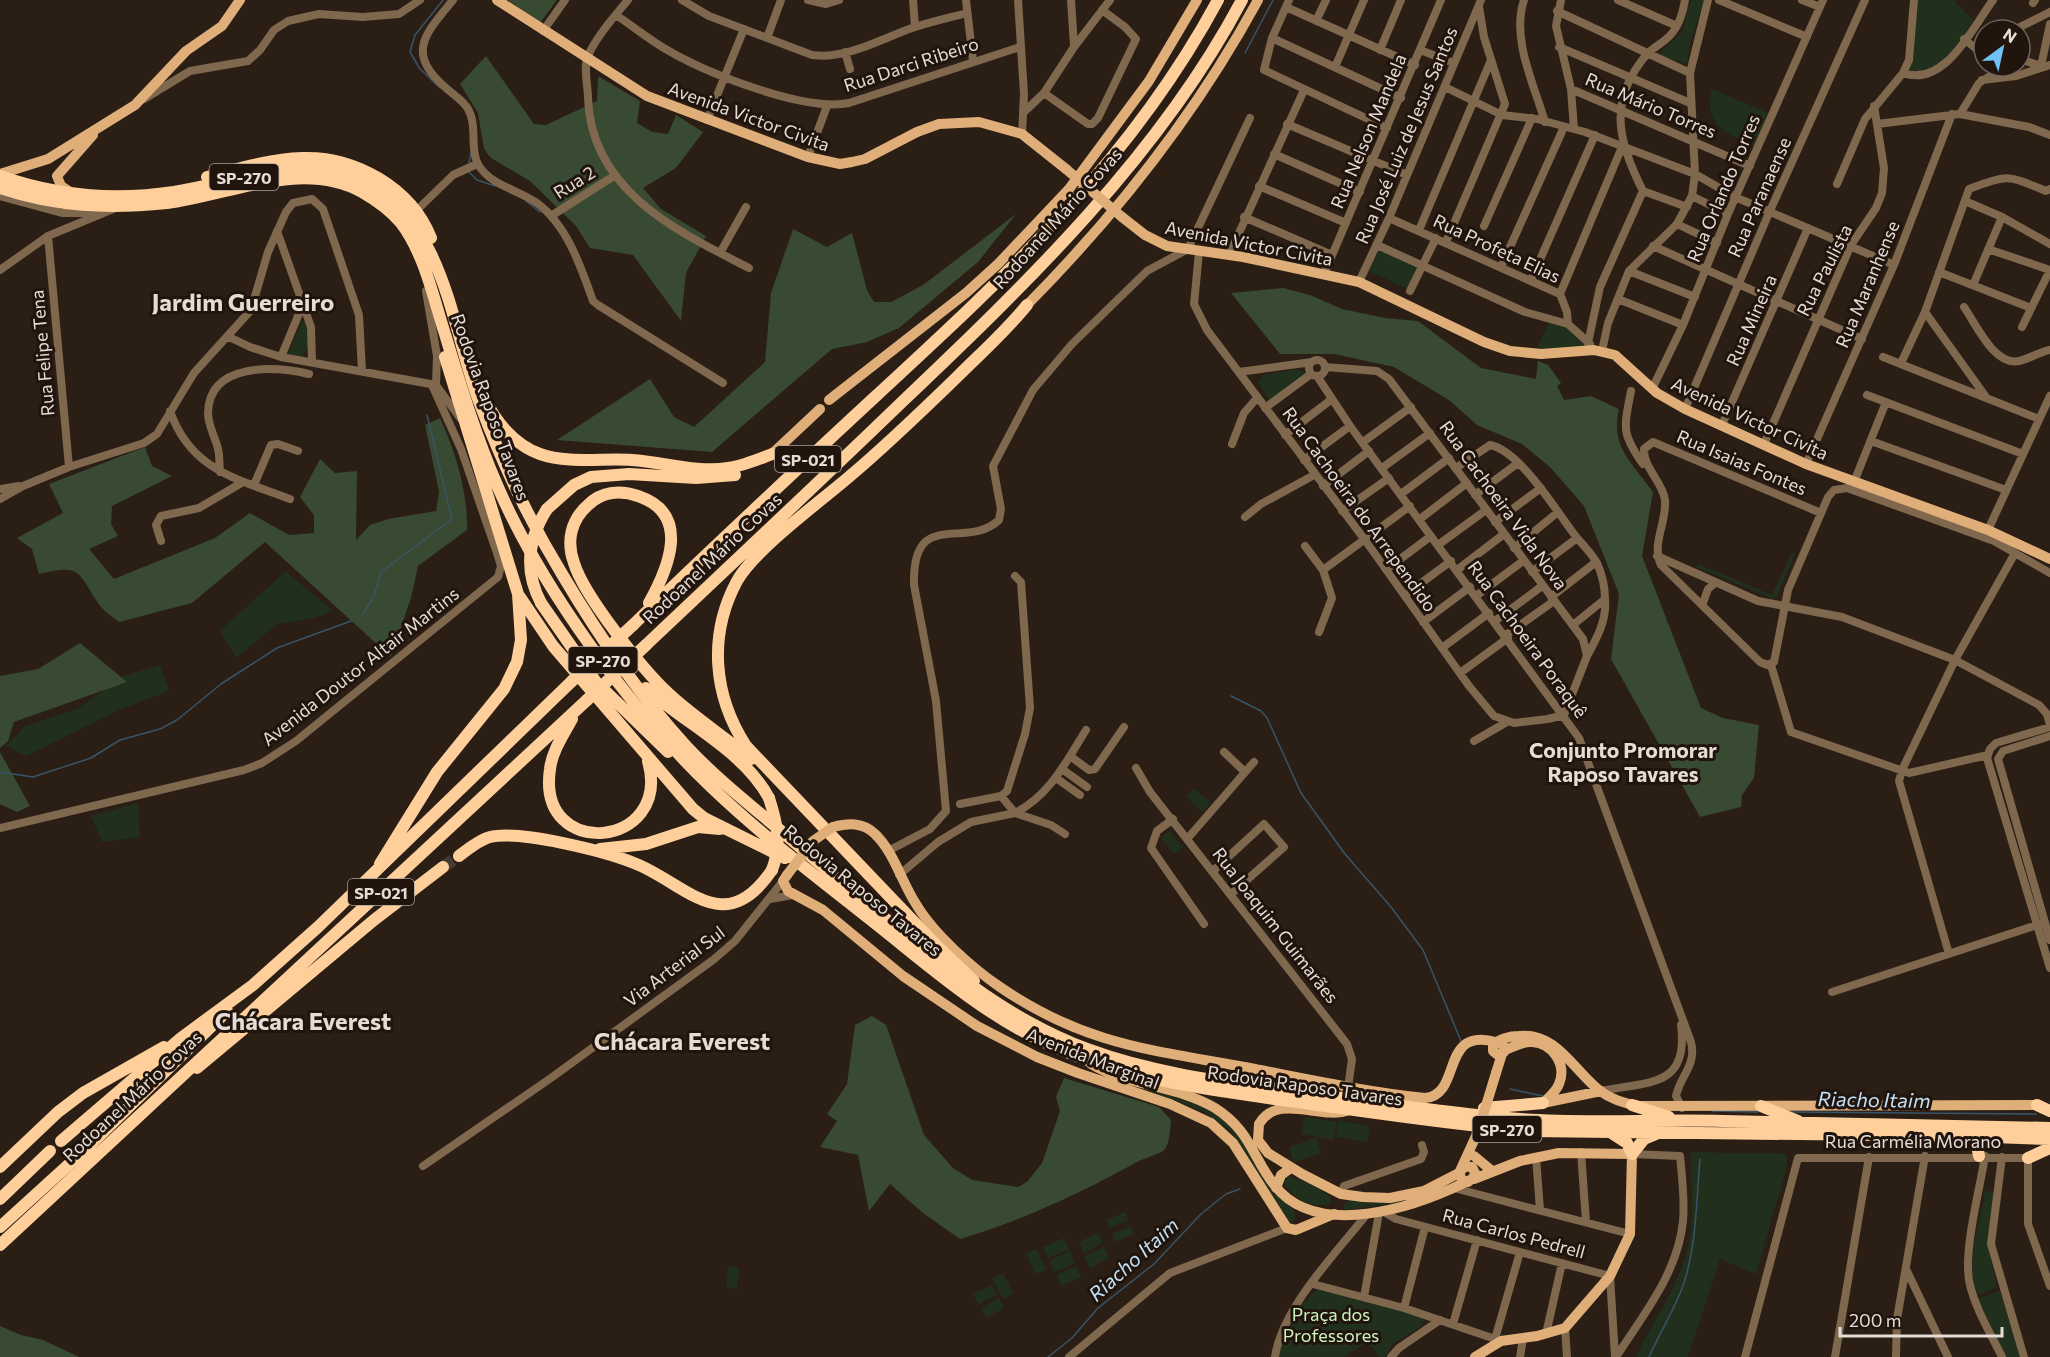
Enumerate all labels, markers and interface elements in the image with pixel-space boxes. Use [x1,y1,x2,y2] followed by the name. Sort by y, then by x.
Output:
[1972,18,2032,78] north arrow
[1350,23,1462,247] street label: Rua José Luiz de Jesus Santos
[2000,24,2021,46] text: N
[841,32,981,96] street label: Rua Darci Ribeiro
[1325,50,1411,212] street label: Rua Nelson Mandela
[1582,68,1720,142] street label: Rua Mário Torres
[665,77,833,155] street label: Avenida Victor Civita
[1682,111,1764,265] street label: Rua Orlando Torres
[1723,133,1795,261] street label: Rua Paranaense
[988,143,1126,293] street label: Rodoanel Mário Covas
[549,161,599,203] street label: Rua 2
[210,164,278,190] road number: SP-270
[1430,209,1564,287] street label: Rua Profeta Elias
[1163,216,1335,270] street label: Avenida Victor Civita
[1830,217,1904,351] street label: Rua Maranhense
[1792,221,1856,319] street label: Rua Paulista
[1721,271,1781,369] street label: Rua Mineira
[152,287,334,316] district label: Jardim Guerreiro
[26,289,58,417] street label: Rua Felipe Tena
[447,311,535,503] street label: Rodovia Raposo Tavares
[1668,372,1832,464] street label: Avenida Victor Civita
[1278,402,1442,616] street label: Rua Cachoeira do Arrependido
[1435,416,1573,594] street label: Rua Cachoeira Vida Nova
[1674,425,1810,499] street label: Rua Isaias Fontes
[775,446,841,472] road number: SP-021
[638,488,786,628] street label: Rodoanel Mário Covas
[1464,556,1592,722] street label: Rua Cachoeira Poraquê
[257,582,463,750] street label: Avenida Doutor Altair Martins
[568,647,638,673] road number: SP-270
[1529,737,1717,786] district label: Conjunto Promorar Raposo Tavares
[780,819,946,961] street label: Rodovia Raposo Tavares
[1208,843,1344,1007] street label: Rua Joaquim Guimarães
[348,879,414,905] road number: SP-021
[619,921,729,1011] street label: Via Arterial Sul
[215,1006,391,1035] district label: Chácara Everest
[1023,1023,1163,1093] street label: Avenida Marginal
[58,1026,206,1166] street label: Rodoanel Mário Covas
[594,1026,770,1055] district label: Chácara Everest
[1206,1060,1404,1110] street label: Rodovia Raposo Tavares
[1817,1086,1931,1112] water label: Riacho Itaim
[1472,1116,1541,1142] road number: SP-270
[1825,1130,2001,1152] street label: Rua Carmélia Morano
[1440,1203,1588,1263] street label: Rua Carlos Pedrell
[1083,1212,1183,1306] water label: Riacho Itaim
[1840,1300,2002,1338] scale bar
[1283,1303,1379,1346] park label: Praça dos Professores
[1849,1309,1902,1331] text: 200 m

